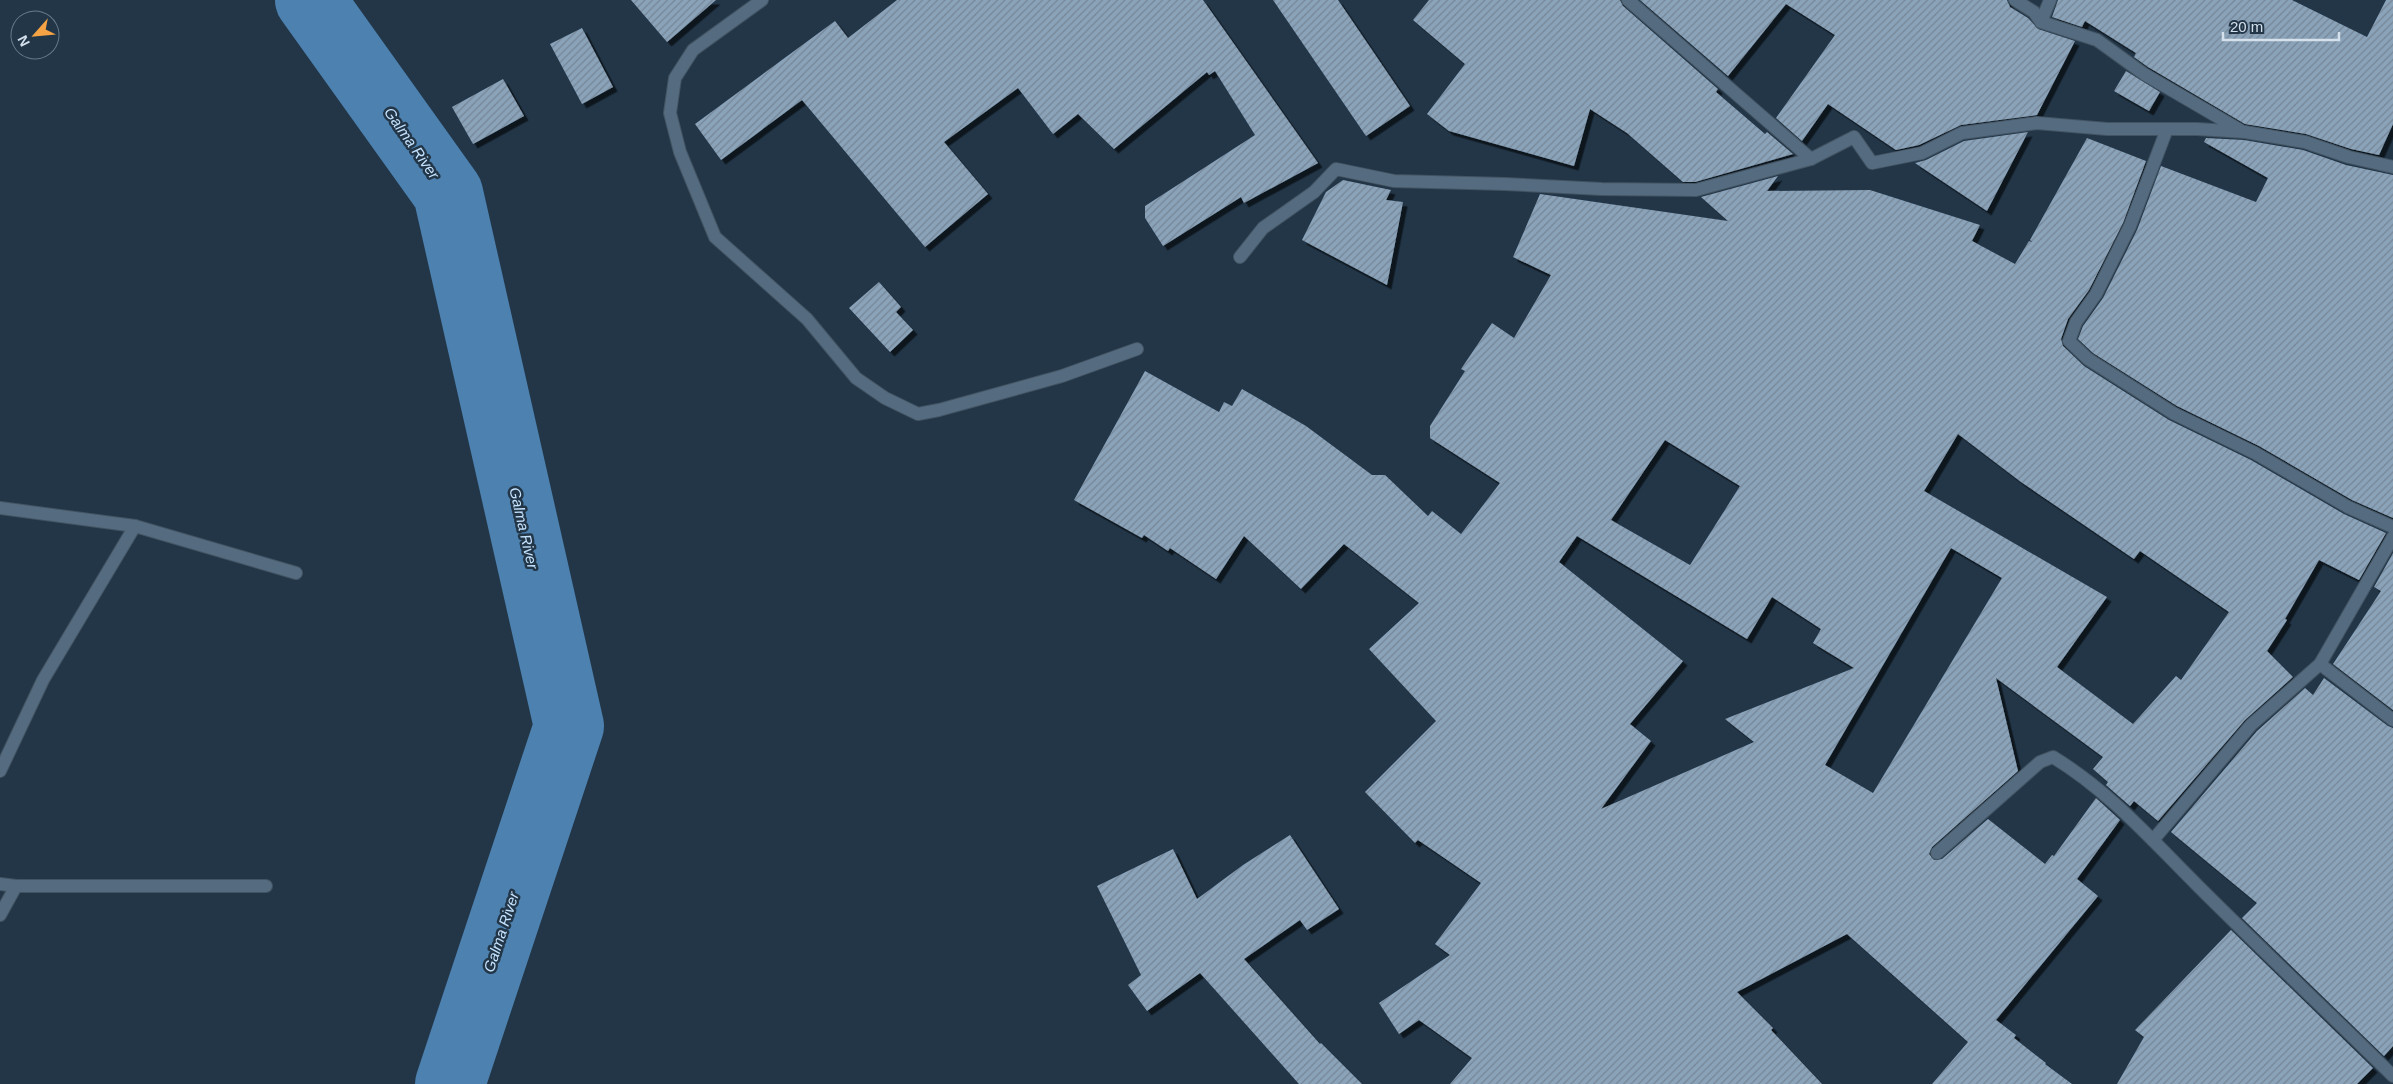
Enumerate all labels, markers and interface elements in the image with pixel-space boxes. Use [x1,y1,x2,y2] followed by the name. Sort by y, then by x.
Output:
[10,10,60,60] north arrow
[2223,10,2339,42] scale bar
[2230,18,2263,35] text: 20 m
[14,33,33,49] text: N
[381,104,443,183] water label: Galma River
[506,485,542,571] water label: Galma River
[480,889,522,974] water label: Galma River

